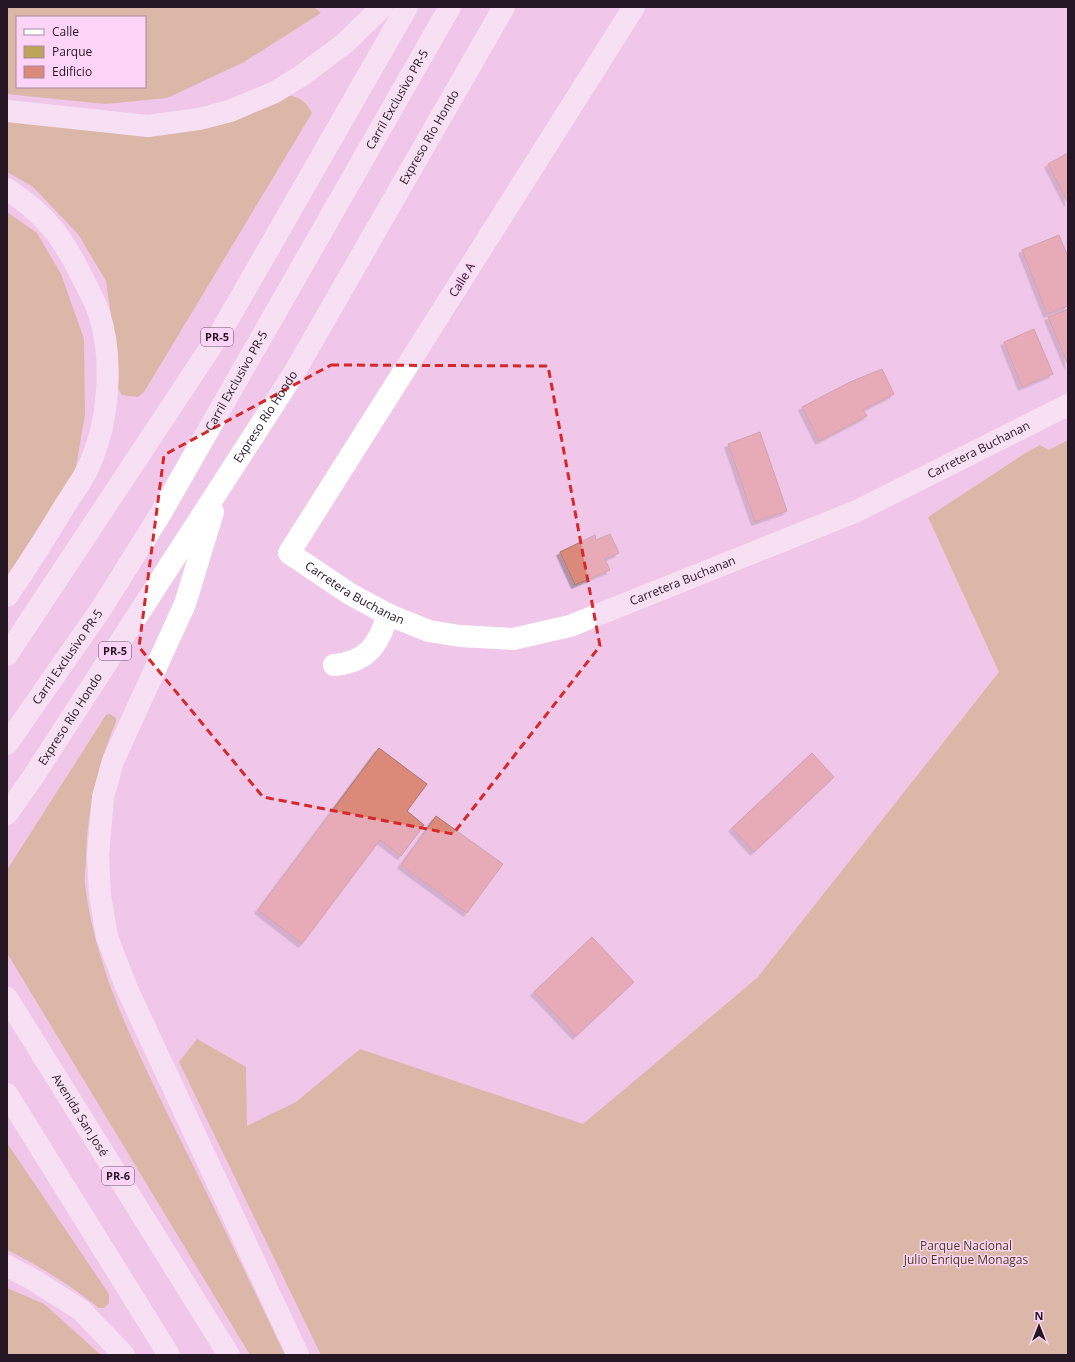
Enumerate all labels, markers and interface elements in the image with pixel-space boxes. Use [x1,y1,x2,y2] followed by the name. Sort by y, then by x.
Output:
[16,16,146,88] legend
[52,23,79,40] text: Calle
[52,43,92,60] text: Parque
[361,46,432,152] street label: Carril Exclusivo PR-5
[52,63,92,80] text: Edificio
[395,86,463,188] street label: Expreso Río Hondo
[444,259,479,300] street label: Calle A
[201,327,272,434] street label: Carril Exclusivo PR-5
[201,328,233,346] road number: PR-5
[229,367,301,466] street label: Expreso Río Hondo
[924,417,1033,482] street label: Carretera Buchanan
[627,552,738,609] street label: Carretera Buchanan
[302,557,407,628] street label: Carretera Buchanan
[28,605,106,708] street label: Carril Exclusivo PR-5
[99,642,131,660] road number: PR-5
[34,669,106,768] street label: Expreso Río Hondo
[48,1070,113,1160] street label: Avenida San José
[102,1167,134,1185] road number: PR-6
[903,1237,1028,1268] park label: Parque Nacional Julio Enrique Monagas
[1019,1306,1059,1346] north arrow
[1035,1308,1043,1323] text: N

